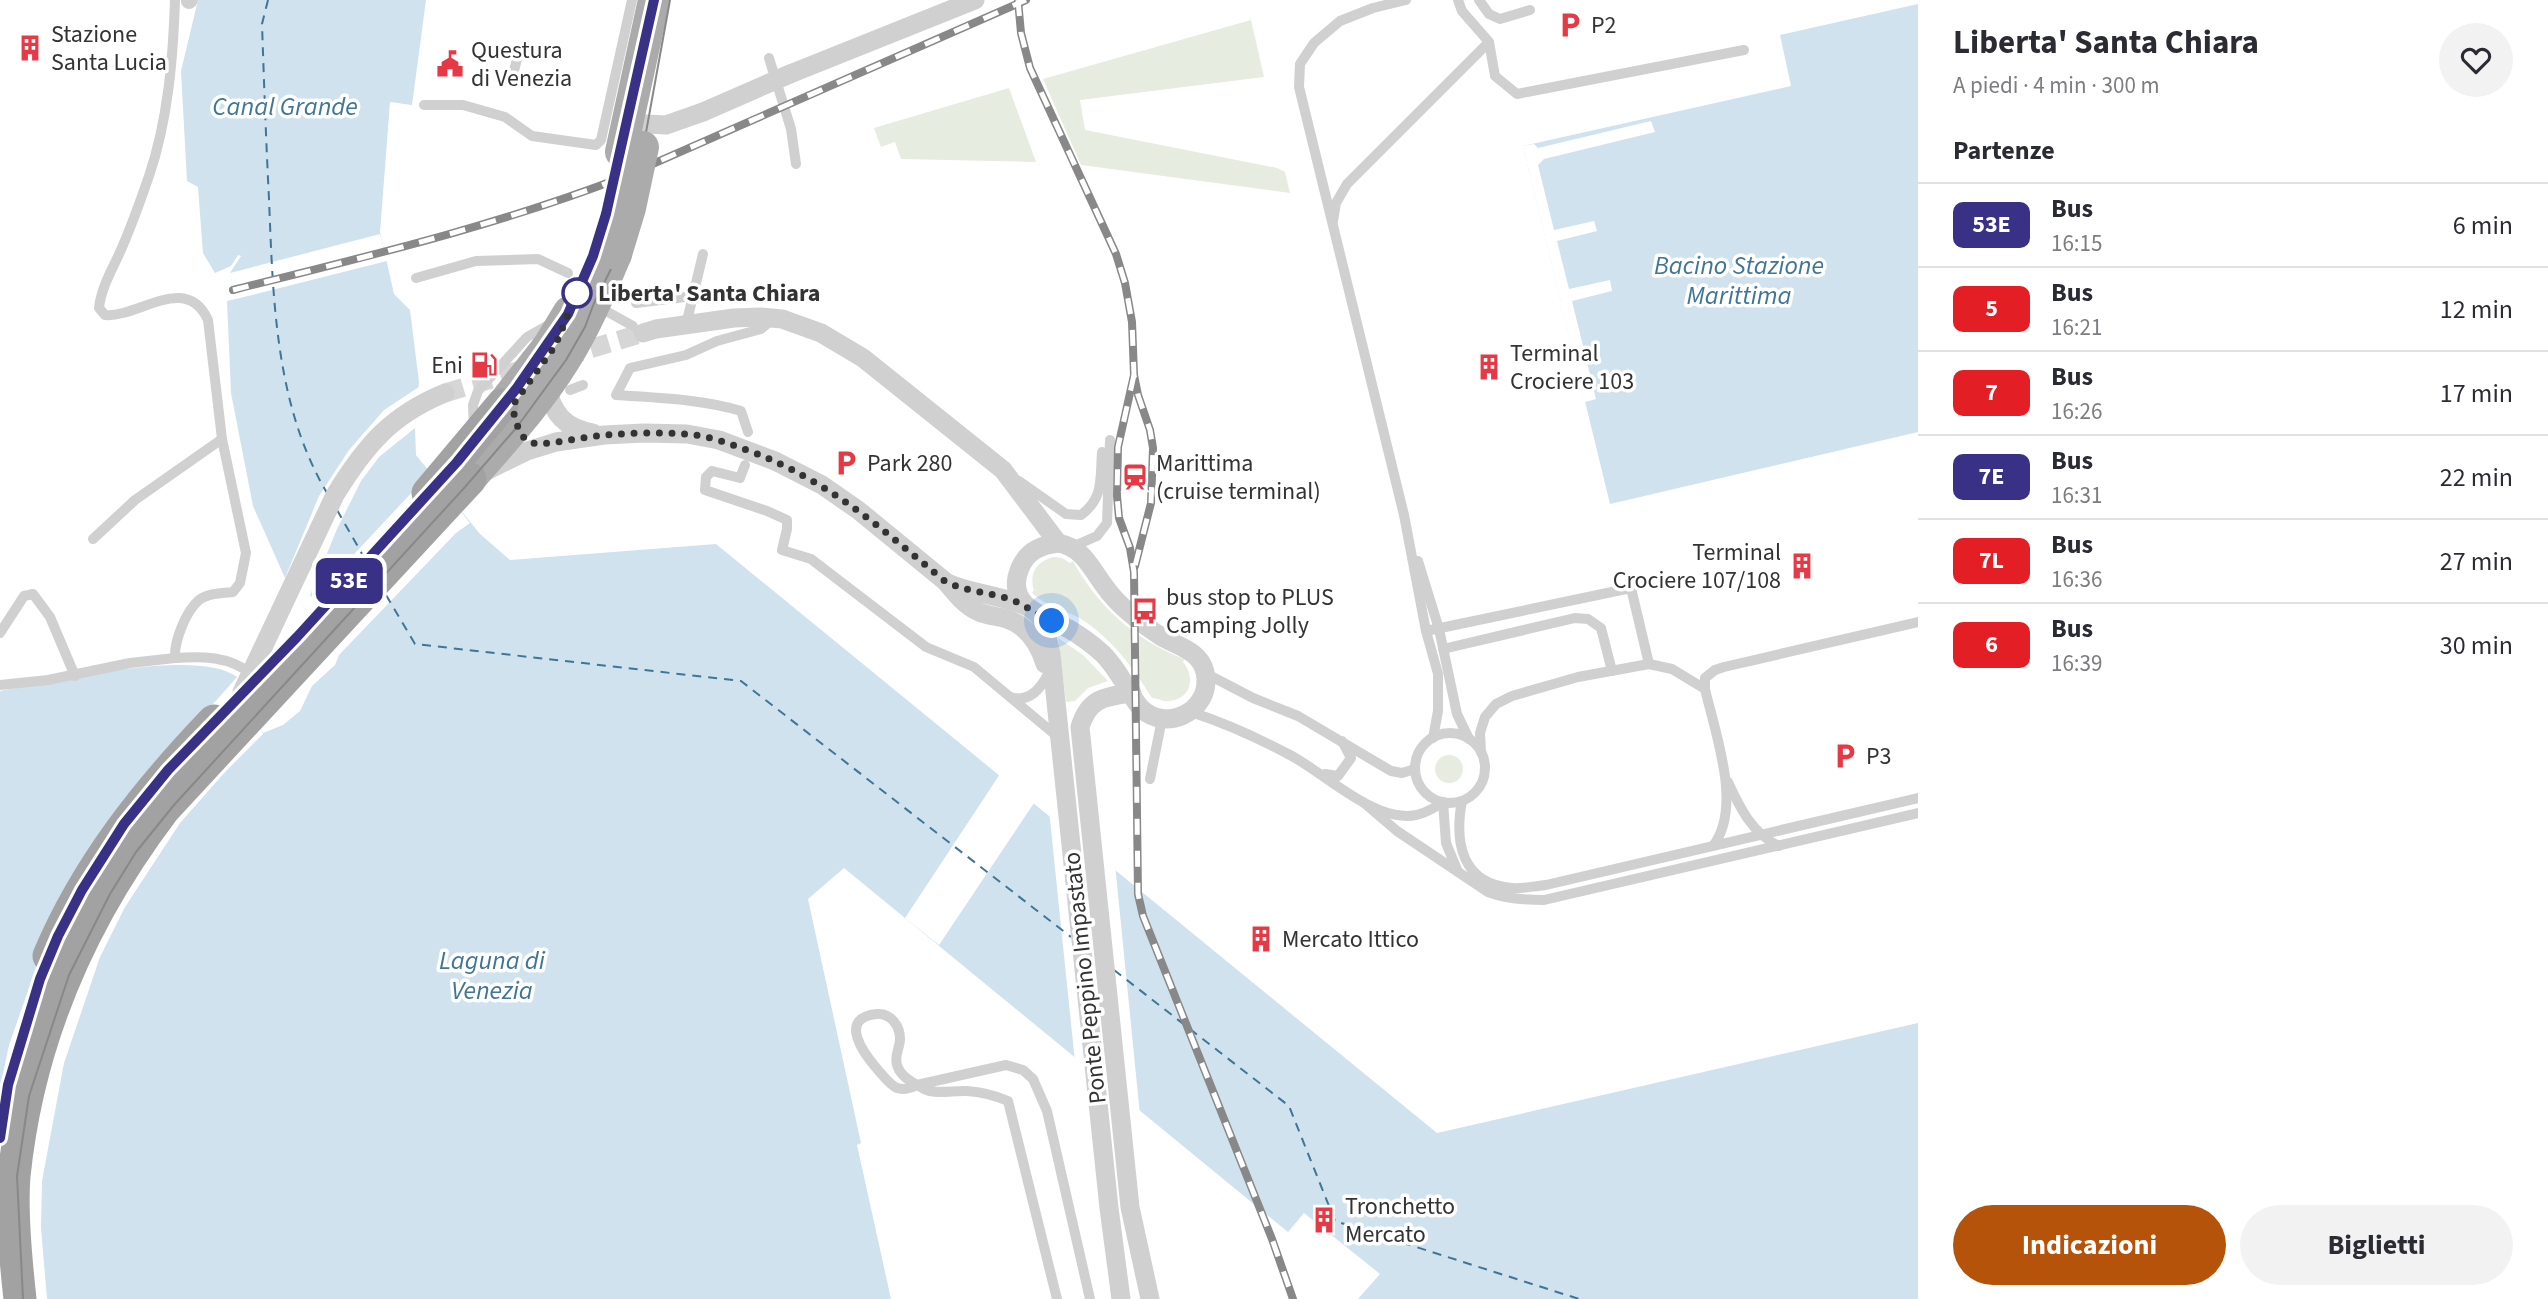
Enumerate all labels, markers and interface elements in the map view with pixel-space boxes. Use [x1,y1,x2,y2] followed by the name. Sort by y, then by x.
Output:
[1591,8,1617,43] place label: P2
[1555,10,1585,40] parking icon: P2
[51,17,167,80] place label: Stazione Santa Lucia
[1953,19,2259,66] text: Liberta' Santa Chiara
[2439,23,2513,97] button: heart
[15,33,45,63] building icon: Stazione Santa Lucia
[471,33,572,96] place label: Questura di Venezia
[435,49,465,79] public building icon: Questura di Venezia
[1953,69,2160,102] text: A piedi · 4 min · 300 m
[212,88,358,125] water label: Canal Grande
[1953,132,2055,169] text: Partenze
[2051,190,2093,227] text: Bus
[1972,207,2011,242] text: 53E
[2453,207,2513,244] text: 6 min
[2051,227,2102,260] text: 16:15
[1654,247,1824,314] water label: Bacino Stazione Marittima
[2051,274,2093,311] text: Bus
[598,276,820,311] place label: Liberta' Santa Chiara
[562,278,592,308] marker: Liberta' Santa Chiara
[1985,291,1998,326] text: 5
[2440,291,2513,328] text: 12 min
[2051,311,2102,344] text: 16:21
[1510,336,1634,399] place label: Terminal Crociere 103
[431,348,463,383] place label: Eni
[469,350,499,380] fuel station icon: Eni
[1474,352,1504,382] building icon: Terminal Crociere 103
[2051,358,2093,395] text: Bus
[1985,375,1998,410] text: 7
[2440,375,2513,412] text: 17 min
[2051,395,2102,428] text: 16:26
[2051,442,2093,479] text: Bus
[867,446,952,481] place label: Park 280
[1156,446,1321,509] place label: Marittima (cruise terminal)
[831,448,861,478] parking icon: Park 280
[1979,459,2004,494] text: 7E
[2440,459,2513,496] text: 22 min
[1120,462,1150,492] station icon: Marittima (cruise terminal)
[2051,479,2102,512] text: 16:31
[2051,526,2093,563] text: Bus
[1613,535,1781,598] place label: Terminal Crociere 107/108
[1979,543,2004,578] text: 7L
[2440,543,2513,580] text: 27 min
[1787,551,1817,581] building icon: Terminal Crociere 107/108
[309,558,389,604] line badge: 53E
[330,563,368,598] text: 53E
[2051,563,2102,596] text: 16:36
[1166,580,1334,643] place label: bus stop to PLUS Camping Jolly
[1130,596,1160,626] bus stop icon: bus stop to PLUS Camping Jolly
[1034,603,1069,638] your location
[2051,610,2093,647] text: Bus
[1985,627,1998,662] text: 6
[2440,627,2513,664] text: 30 min
[2051,647,2102,680] text: 16:39
[1866,739,1892,774] place label: P3
[1830,741,1860,771] parking icon: P3
[1054,850,1116,1106] street label: Ponte Peppino Impastato
[1282,922,1419,957] place label: Mercato Ittico
[1246,924,1276,954] building icon: Mercato Ittico
[439,942,546,1009] water label: Laguna di Venezia
[1345,1189,1455,1252] place label: Tronchetto Mercato
[1309,1205,1339,1235] building icon: Tronchetto Mercato
[1953,1205,2226,1285] button: Indicazioni
[2240,1205,2513,1285] button: Biglietti

